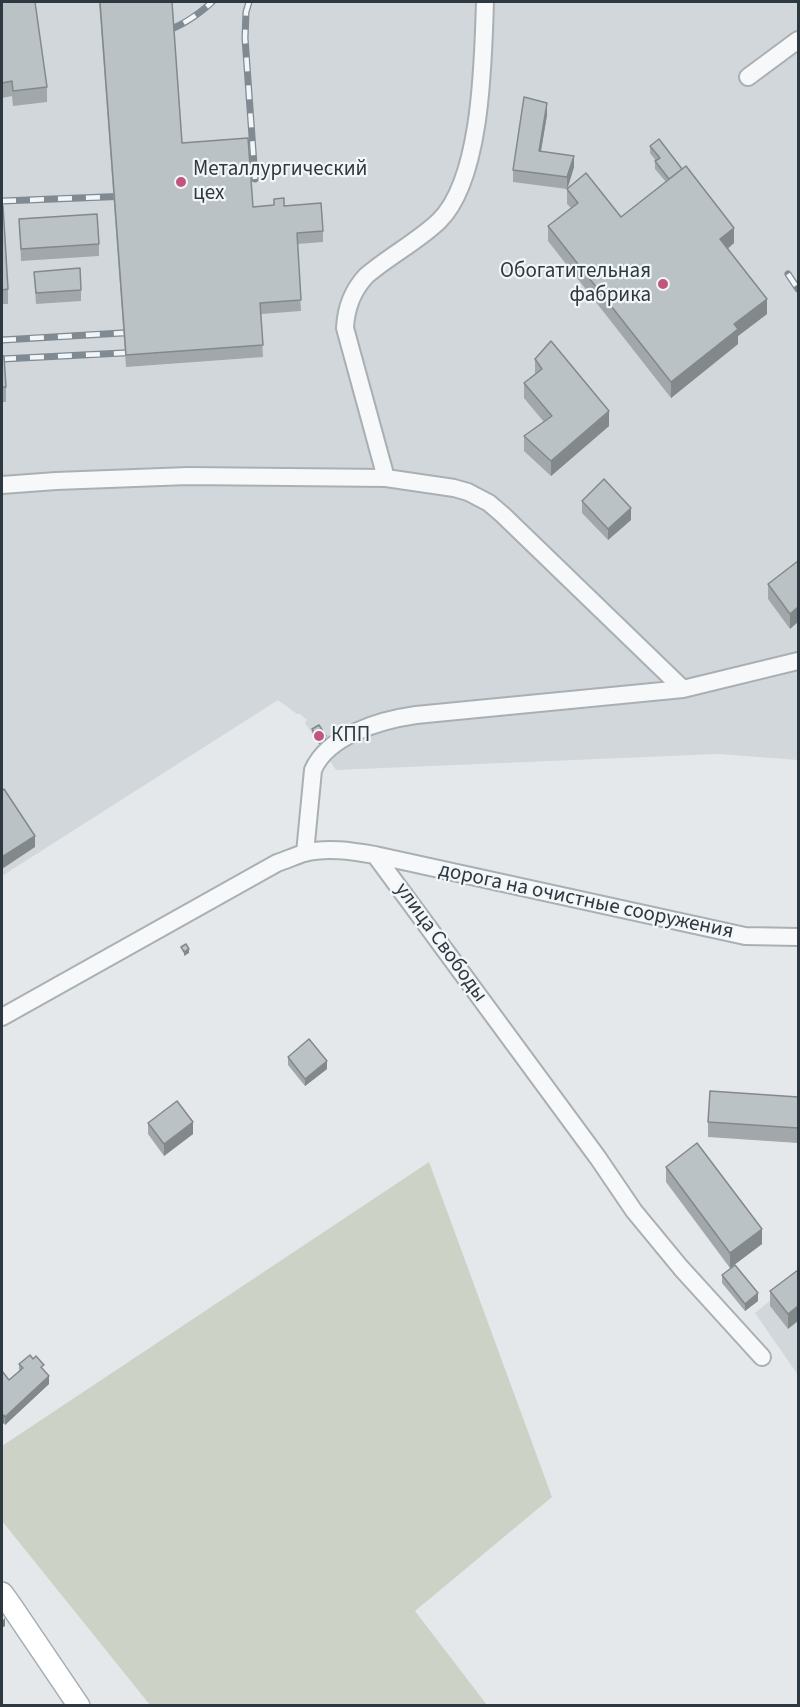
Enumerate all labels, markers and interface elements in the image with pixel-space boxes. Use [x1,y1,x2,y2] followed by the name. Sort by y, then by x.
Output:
[193,157,367,207] place label: Металлургический цех
[174,175,188,189] marker: Металлургический цех
[500,259,651,309] place label: Обогатительная фабрика
[656,277,670,291] marker: Обогатительная фабрика
[331,723,370,749] place label: КПП
[312,729,326,743] marker: КПП
[436,858,736,946] street label: дорога на очистные сооружения
[388,878,492,1008] street label: улица Свободы

